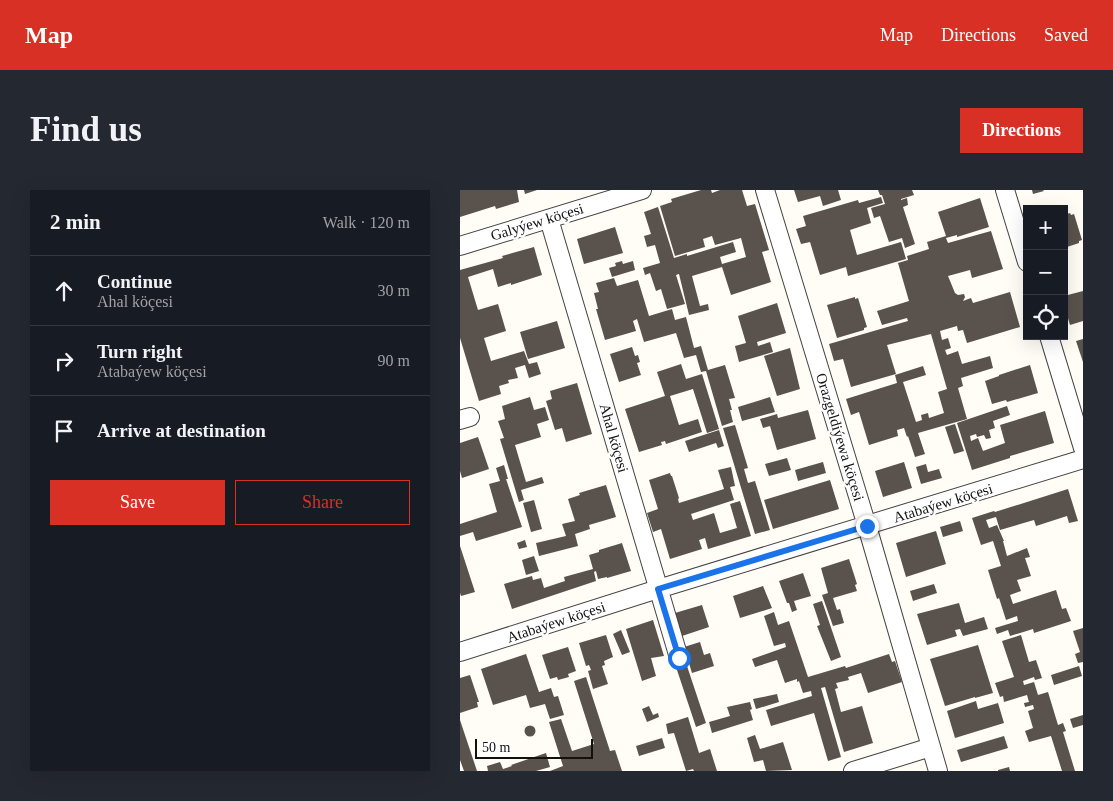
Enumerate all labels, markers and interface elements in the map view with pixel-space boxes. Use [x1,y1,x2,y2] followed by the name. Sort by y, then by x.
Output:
[25,22,73,48] text: Map
[880,25,913,45] text: Map
[941,25,1016,45] text: Directions
[1044,25,1088,45] text: Saved
[960,108,1083,153] button: Directions
[30,110,142,149] text: Find us
[489,200,585,244] street label: Galyýew köçesi
[1023,205,1068,340] map controls
[1023,205,1068,250] button: +
[50,210,101,234] text: 2 min
[323,214,410,231] text: Walk · 120 m
[1023,250,1068,295] button: −
[97,271,172,292] text: Continue
[50,277,78,305] icon: ahead
[378,282,410,299] text: 30 m
[97,293,173,310] text: Ahal köçesi
[1023,295,1068,340] button: locate
[97,341,182,362] text: Turn right
[50,347,78,375] icon: right
[378,352,410,369] text: 90 m
[97,363,207,380] text: Atabaýew köçesi
[813,371,867,503] street label: Orazgeldiýewa köçesi
[596,402,632,474] street label: Ahal köçesi
[50,417,78,445] icon: arrive
[97,420,266,441] text: Arrive at destination
[50,480,225,525] button: Save
[235,480,410,525] button: Share
[891,480,995,526] street label: Atabaýew köçesi
[856,515,879,538] route end
[505,598,607,646] street label: Atabaýew köçesi
[668,647,691,670] route start
[475,736,592,759] scale bar
[482,740,510,755] text: 50 m

